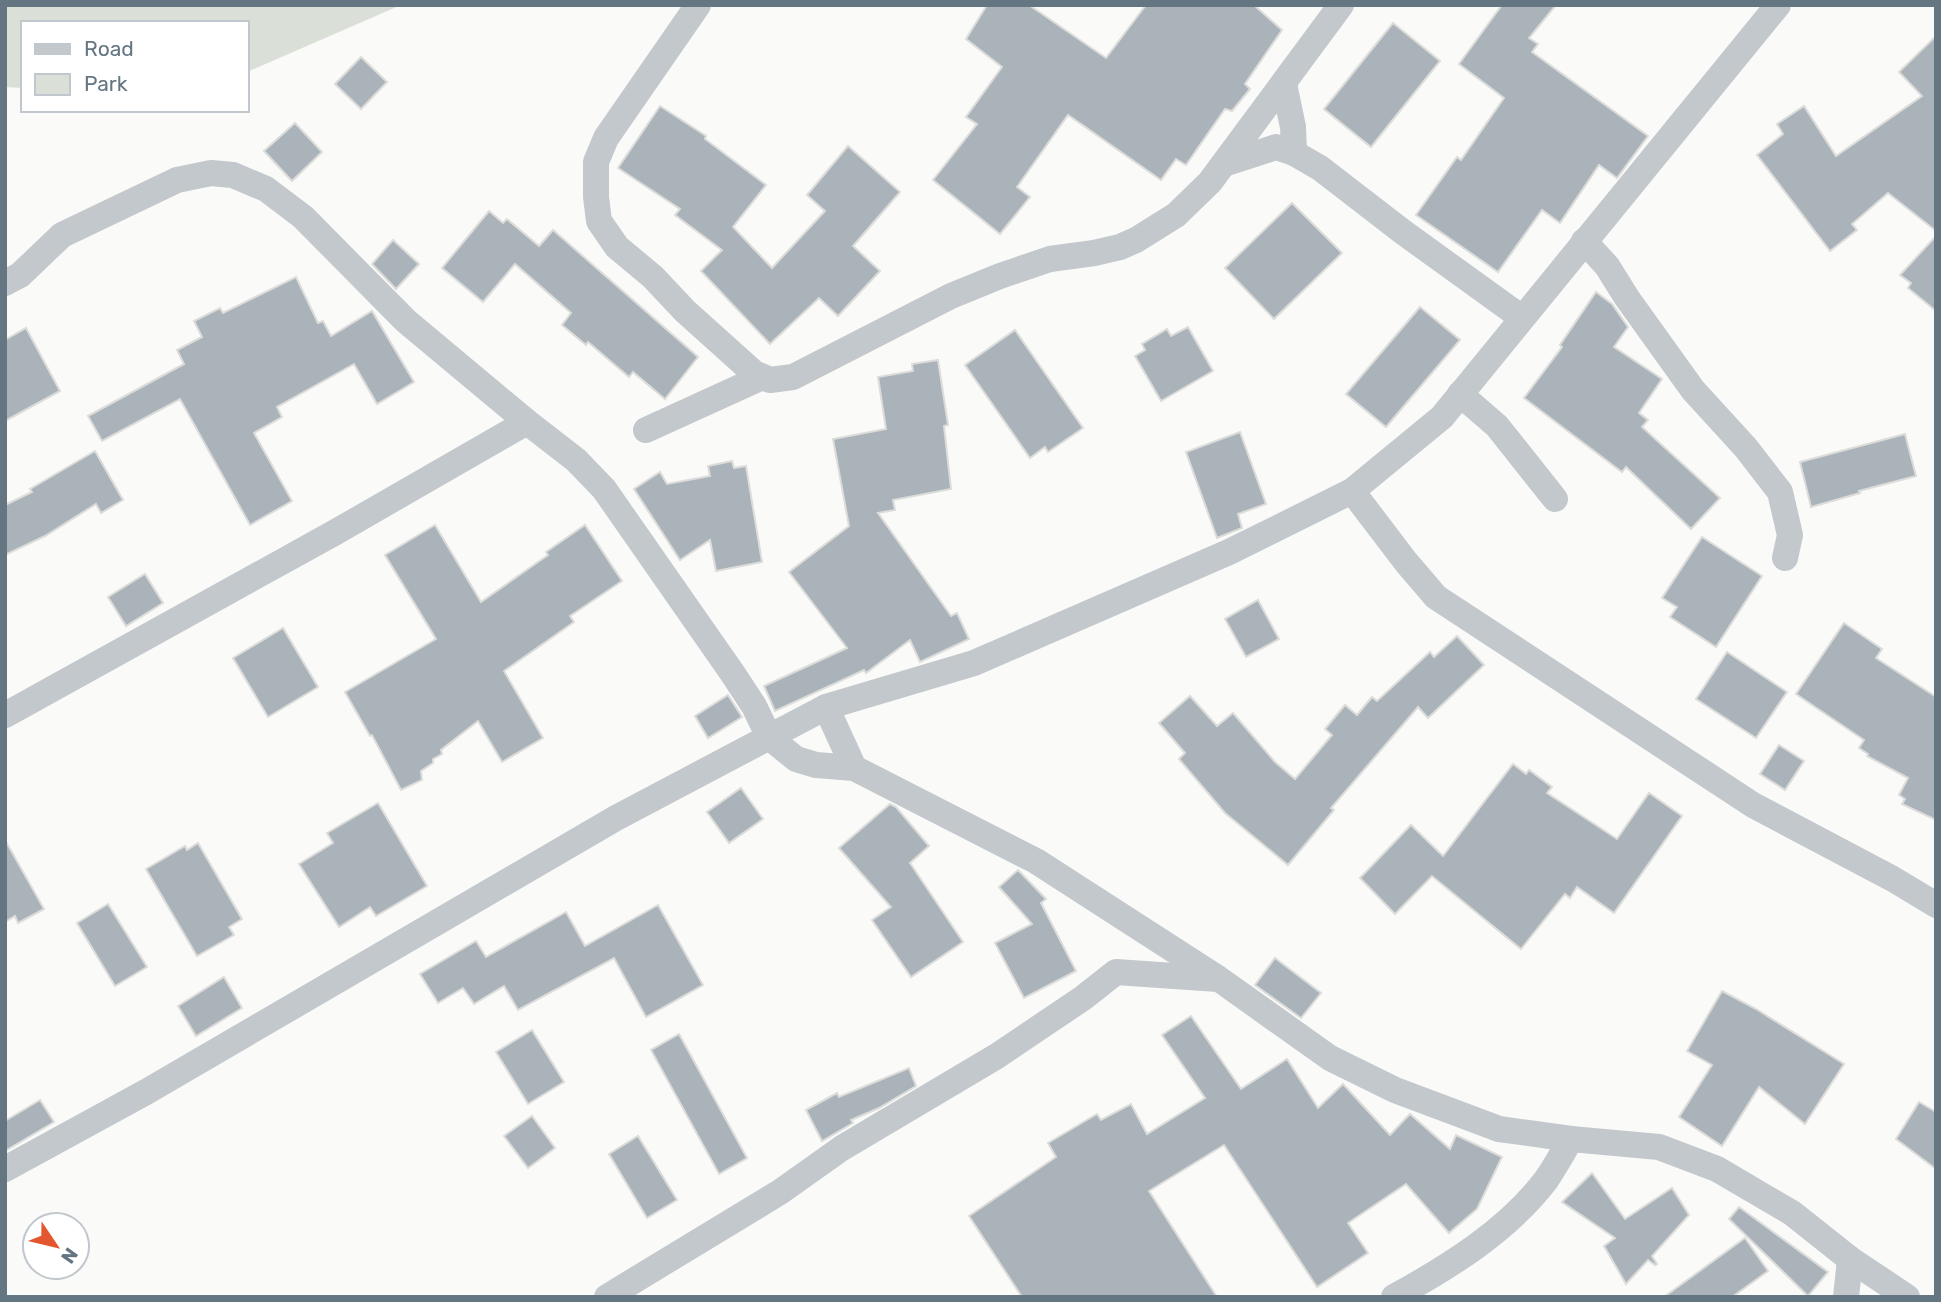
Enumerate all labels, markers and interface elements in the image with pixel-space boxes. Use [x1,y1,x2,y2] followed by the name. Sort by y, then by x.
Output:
[21,21,248,112] legend
[84,36,134,61] text: Road
[84,71,128,96] text: Park
[21,1211,91,1281] north arrow
[56,1243,83,1268] text: N

